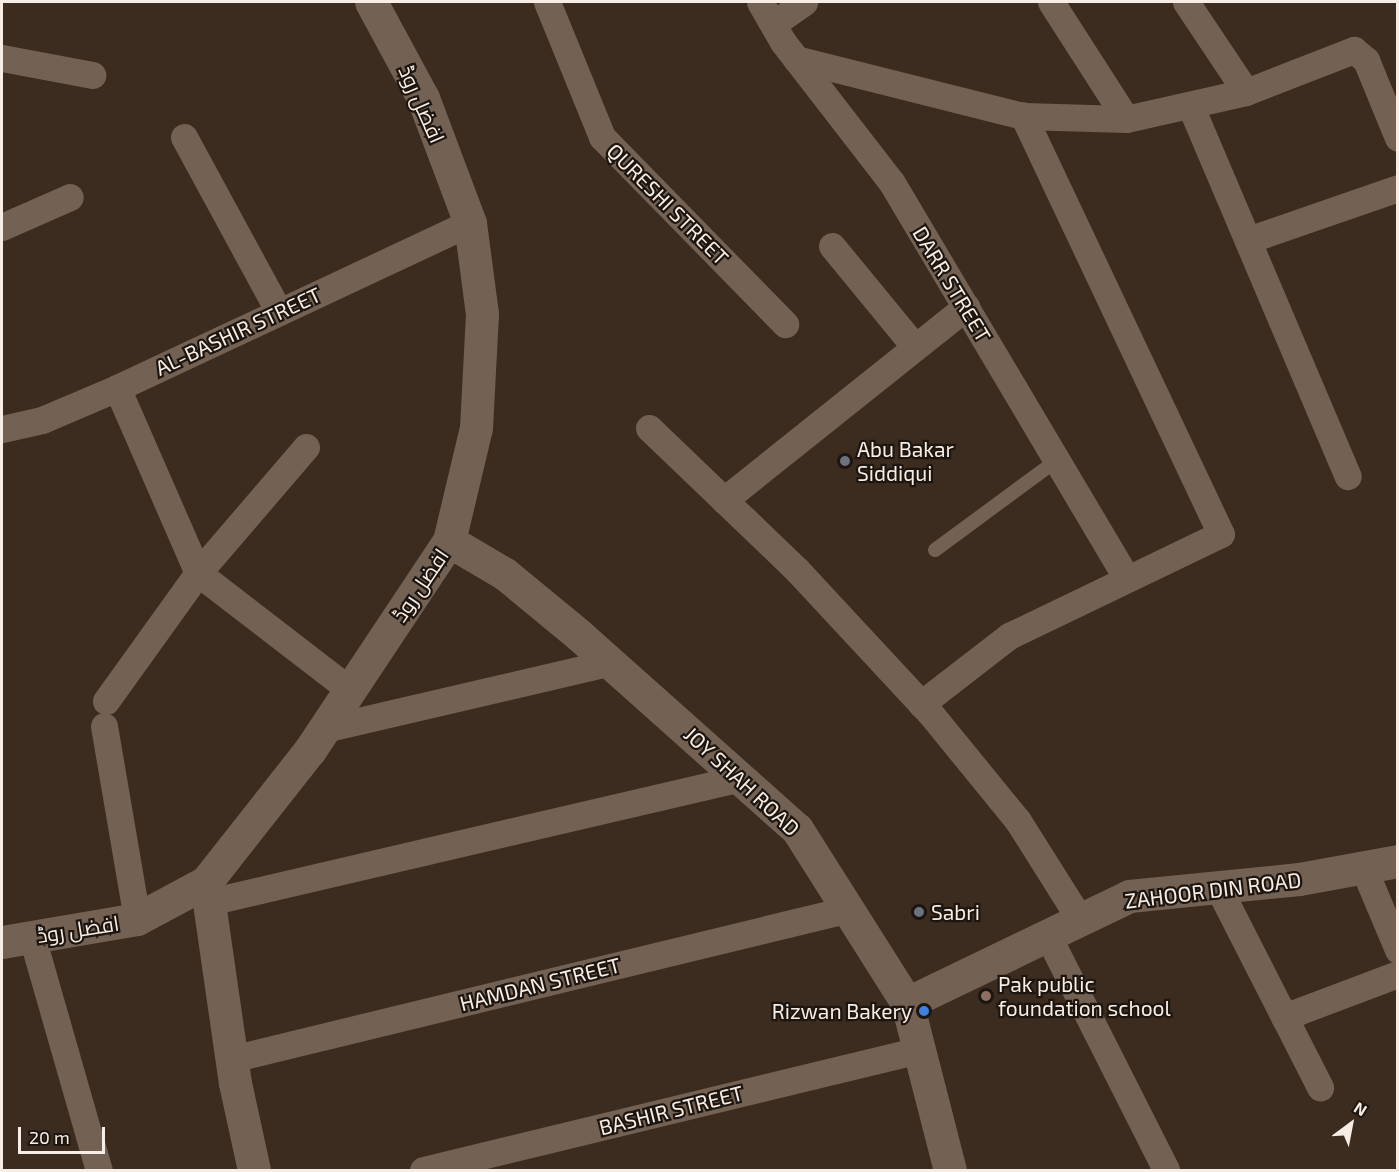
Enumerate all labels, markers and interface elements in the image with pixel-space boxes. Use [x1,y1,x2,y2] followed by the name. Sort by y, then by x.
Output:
[394,61,450,147] street label: افضل روڈ
[602,138,734,270] street label: QURESHI STREET
[908,222,996,346] street label: DARR STREET
[151,282,325,380] street label: AL-BASHIR STREET
[857,436,954,486] place label: Abu Bakar Siddiqui
[838,454,852,468] marker: Abu Bakar Siddiqui
[386,544,454,626] street label: افضل روڈ
[679,721,805,841] street label: JOY SHAH ROAD
[1123,867,1303,913] street label: ZAHOOR DIN ROAD
[931,899,980,925] place label: Sabri
[912,905,926,919] marker: Sabri
[35,910,121,948] street label: افضل روڈ
[457,952,623,1016] street label: HAMDAN STREET
[998,971,1171,1021] place label: Pak public foundation school
[979,989,993,1003] marker: Pak public foundation school
[772,998,912,1024] place label: Rizwan Bakery
[917,1004,931,1018] marker: Rizwan Bakery
[596,1080,746,1140] street label: BASHIR STREET
[1321,1094,1381,1154] north arrow
[1351,1097,1371,1119] text: N
[21,1115,108,1153] scale bar
[29,1126,70,1148] text: 20 m

